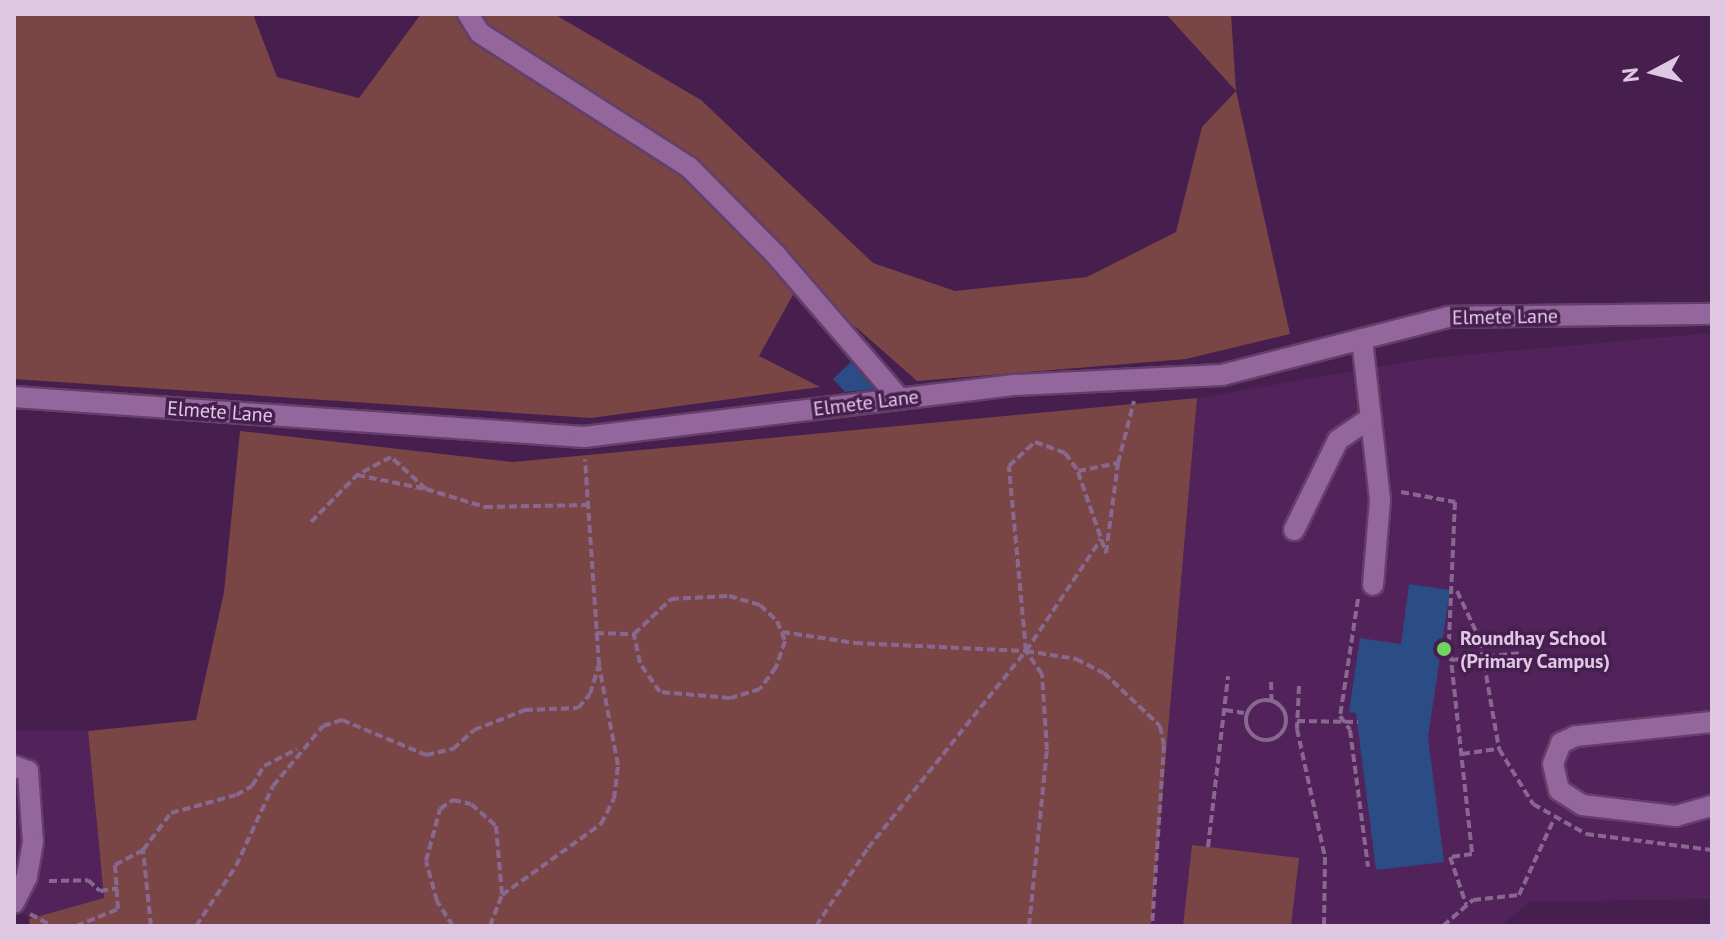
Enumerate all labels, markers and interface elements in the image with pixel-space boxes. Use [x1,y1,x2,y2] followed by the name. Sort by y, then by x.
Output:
[1614,32,1694,112] north arrow
[1615,66,1645,84] text: N
[1452,304,1558,330] street label: Elmete Lane
[812,385,920,421] street label: Elmete Lane
[166,396,274,428] street label: Elmete Lane
[1460,626,1611,673] place label: Roundhay School (Primary Campus)
[1435,640,1453,658] marker: Roundhay School (Primary Campus)

